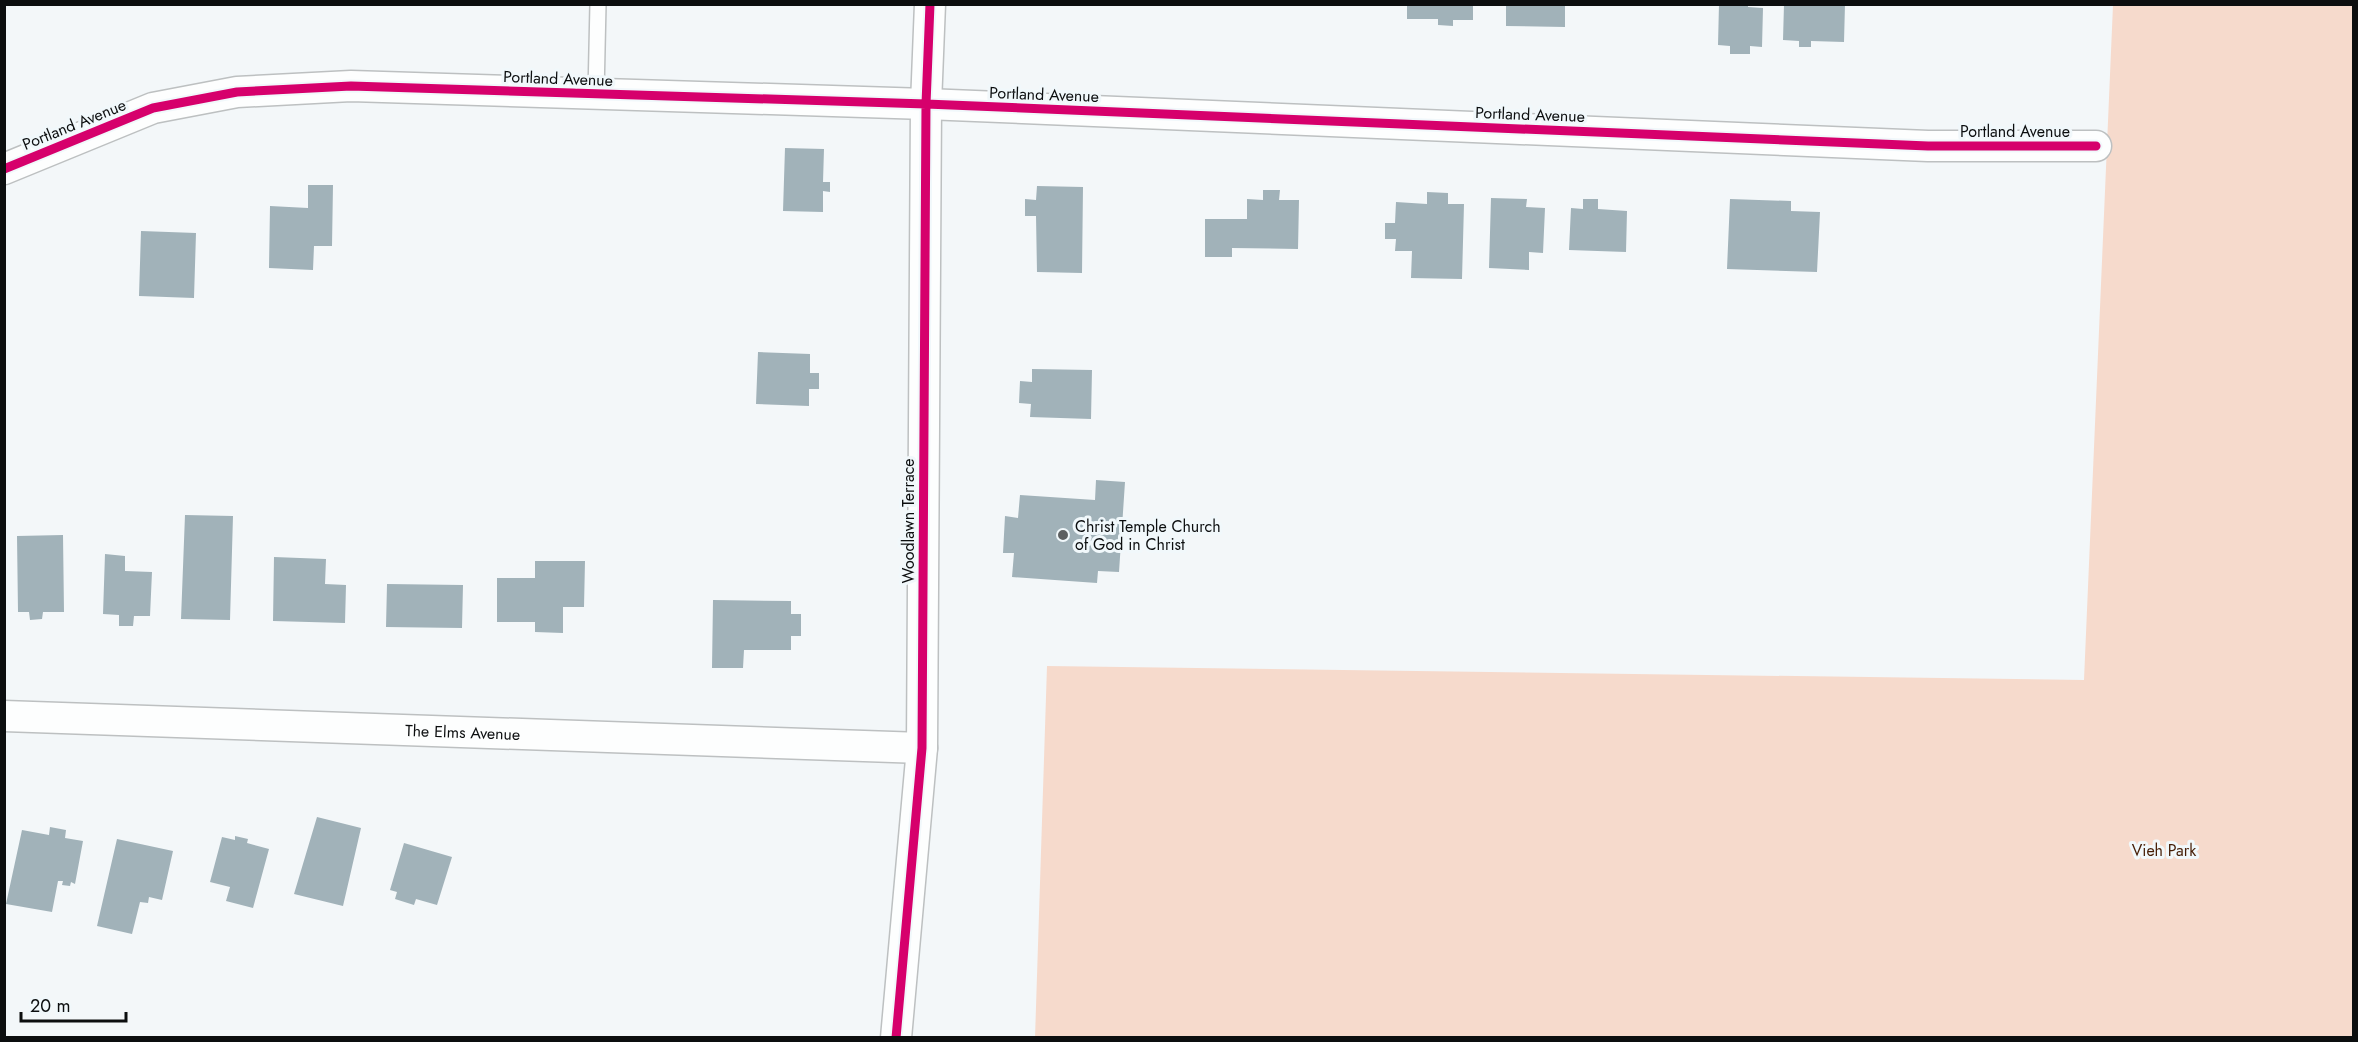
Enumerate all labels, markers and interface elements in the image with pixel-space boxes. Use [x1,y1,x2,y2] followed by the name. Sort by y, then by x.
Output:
[503,65,613,92] street label: Portland Avenue
[989,81,1099,108] street label: Portland Avenue
[19,93,129,156] street label: Portland Avenue
[1475,101,1585,128] street label: Portland Avenue
[1960,120,2070,143] street label: Portland Avenue
[897,458,920,584] street label: Woodlawn Terrace
[1075,515,1221,556] place label: Christ Temple Church of God in Christ
[1056,528,1070,542] marker: Christ Temple Church of God in Christ
[405,719,521,746] street label: The Elms Avenue
[2132,839,2197,862] park label: Vieh Park
[21,985,126,1023] scale bar
[30,993,70,1019] text: 20 m

